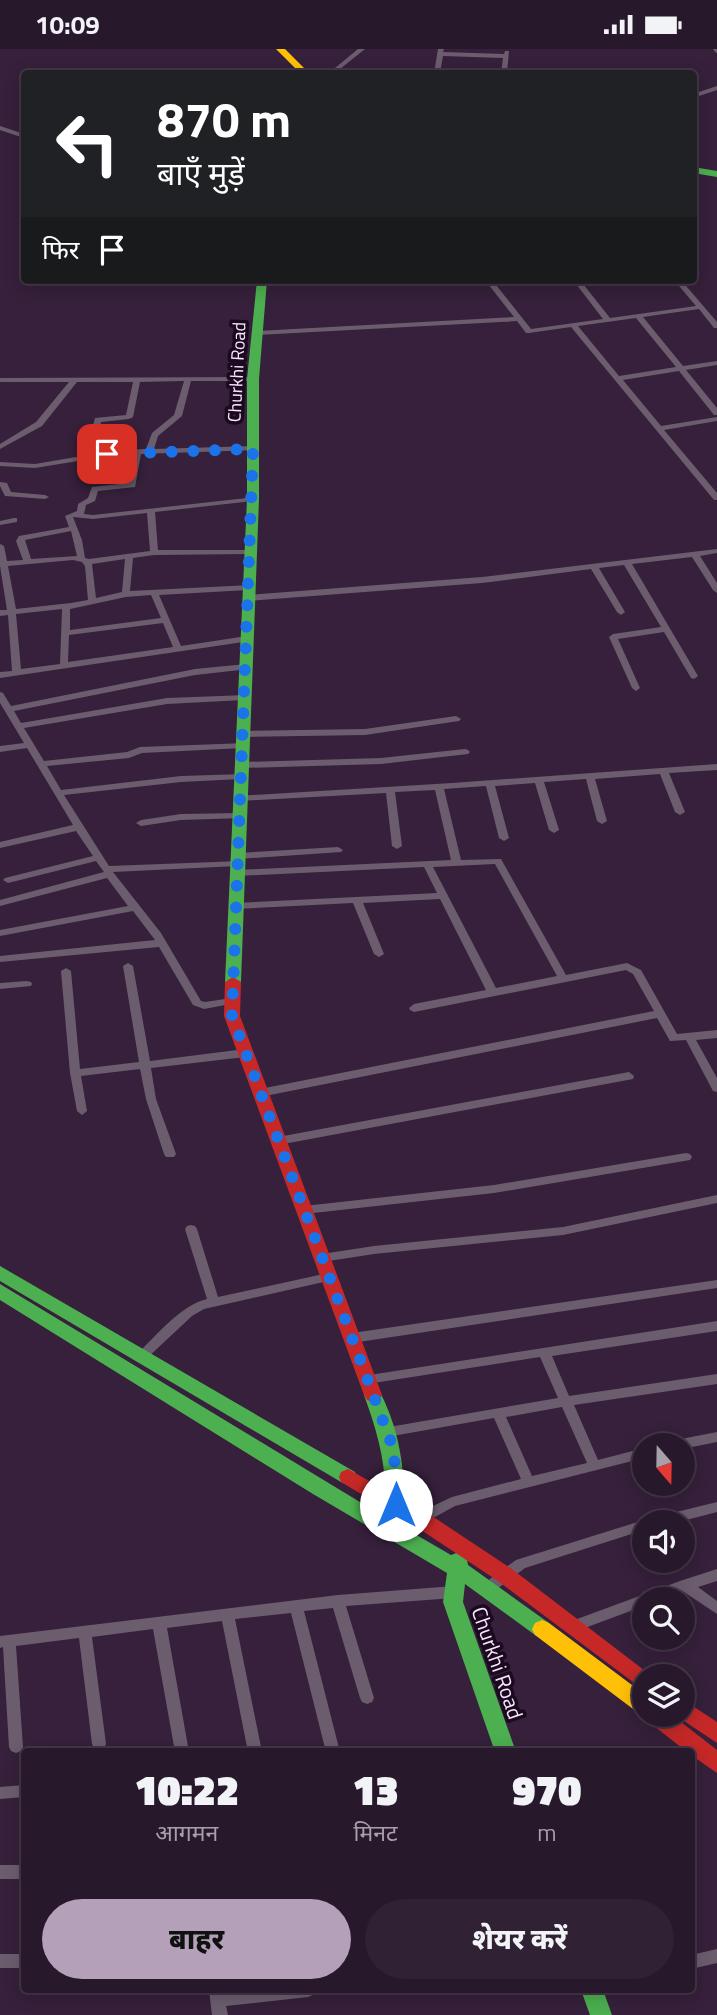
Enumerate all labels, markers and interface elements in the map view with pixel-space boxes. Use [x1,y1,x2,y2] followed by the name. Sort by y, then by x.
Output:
[35,5,100,44] text: 10:09
[157,81,291,156] text: 870 m
[42,98,133,189] icon: left
[157,149,245,197] text: बाएँ मुड़ें
[42,230,79,269] text: फिर
[93,231,131,269] icon: arrive
[220,321,253,423] street label: Churkhi Road
[77,424,137,484] pin
[88,435,126,473] icon: arrive
[632,1433,695,1496] north arrow
[632,1433,695,1727] map controls
[359,1468,433,1542] position arrow
[632,1510,695,1573] button: sound
[632,1587,695,1650] button: search
[464,1602,532,1723] street label: Churkhi Road
[632,1664,695,1727] button: layers
[134,1757,239,1821] text: 10:22
[352,1757,399,1821] text: 13
[512,1757,581,1821] text: 970
[155,1815,218,1850] text: आगमन
[354,1815,398,1850] text: मिनट
[537,1815,556,1850] text: m
[42,1899,351,1979] button: बाहर
[365,1899,674,1979] button: शेयर करें

